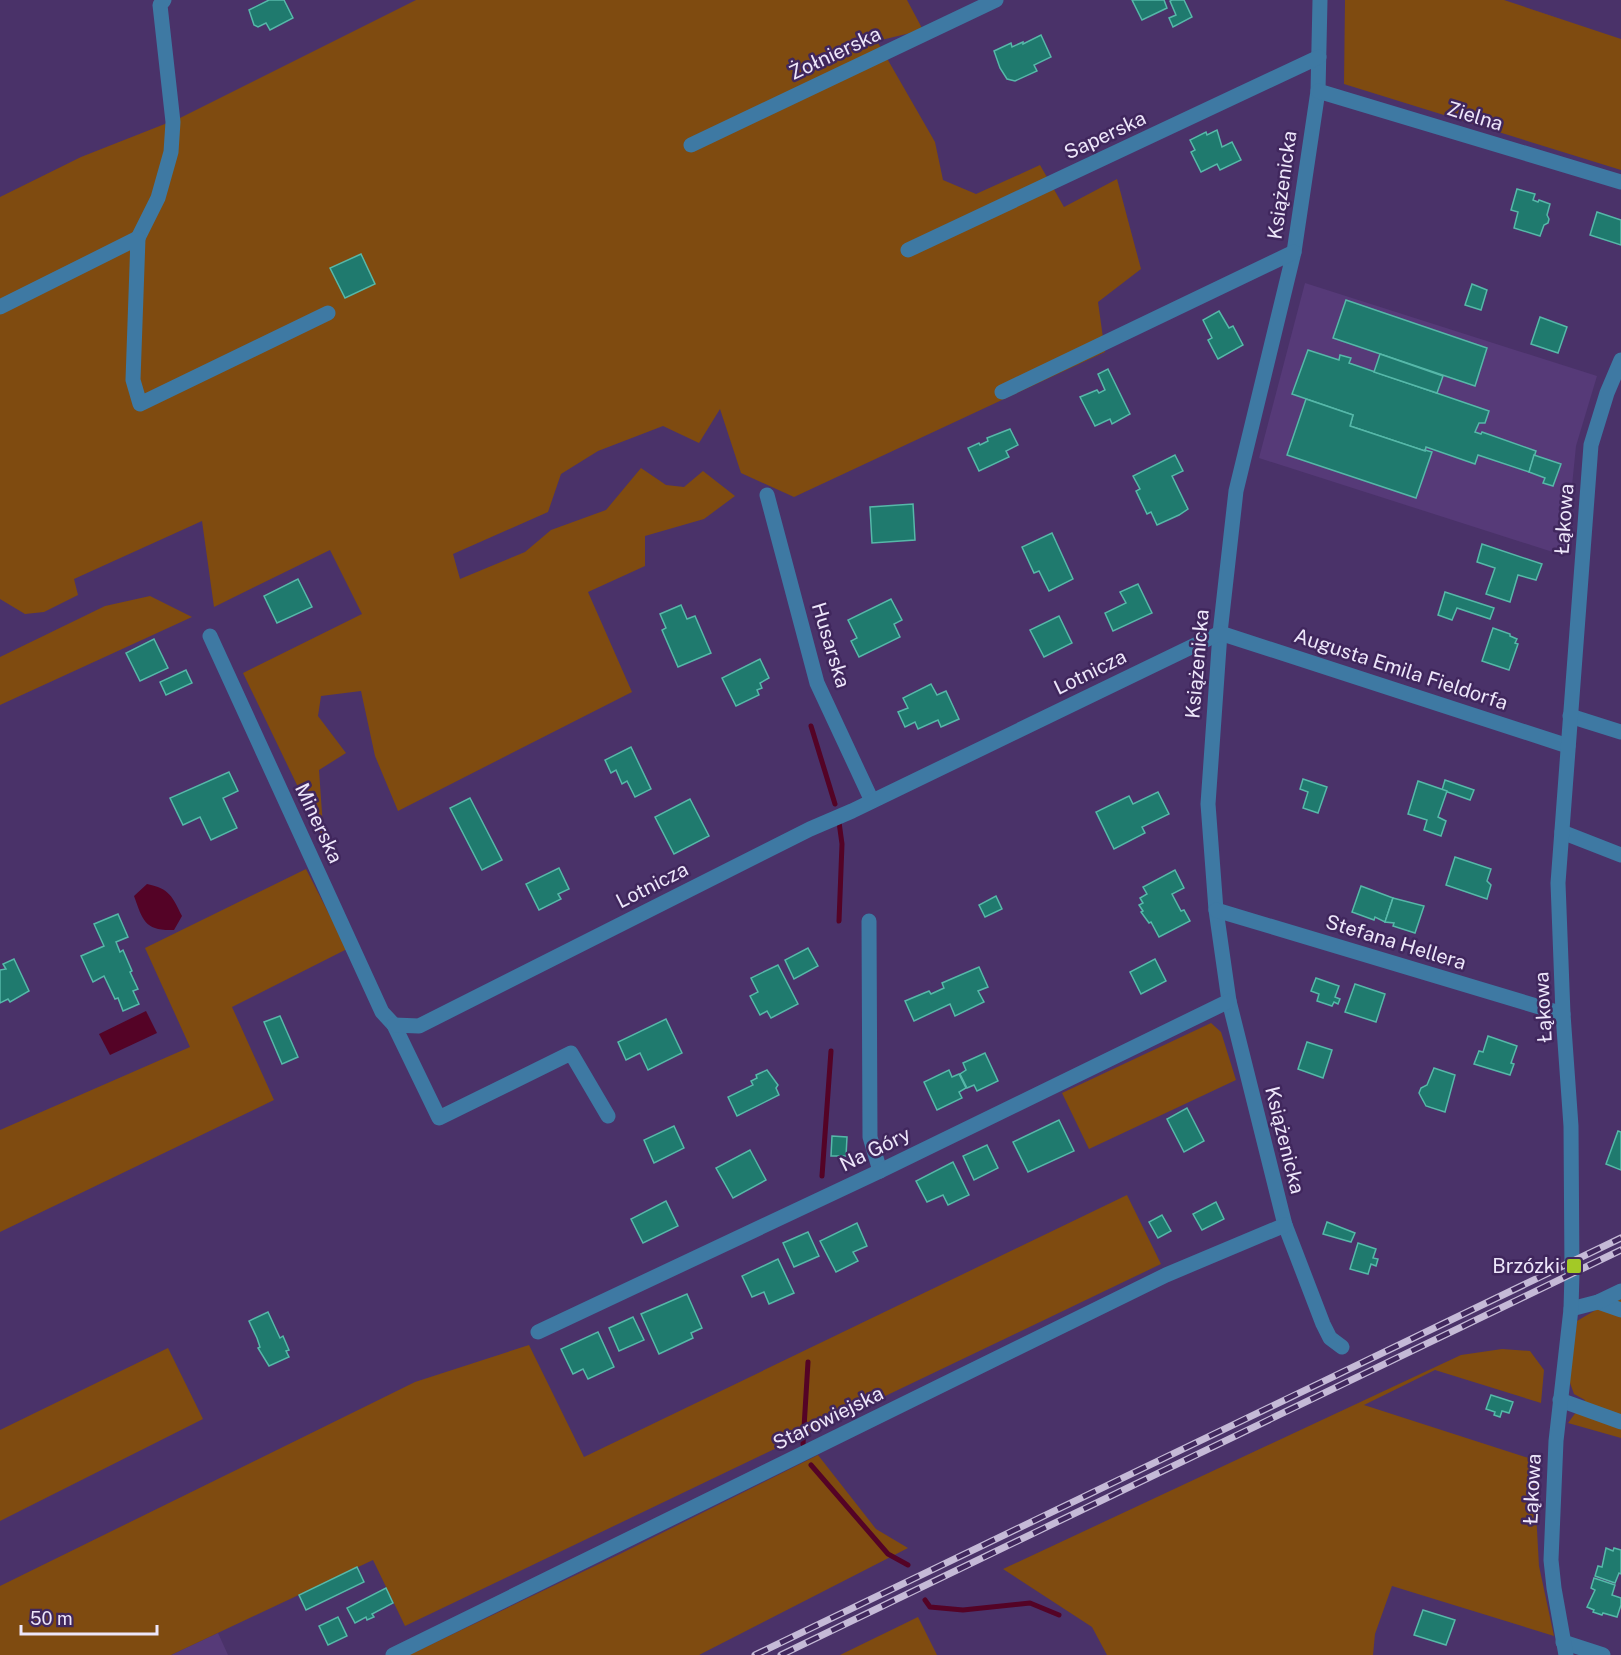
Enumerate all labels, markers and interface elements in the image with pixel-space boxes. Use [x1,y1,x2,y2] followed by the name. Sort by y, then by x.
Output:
[785,21,885,85] street label: Żołnierska
[1444,96,1506,136] street label: Zielna
[1060,106,1150,164] street label: Saperska
[1262,129,1302,241] street label: Książenicka
[1550,483,1578,555] street label: Łąkowa
[807,599,855,691] street label: Husarska
[1180,608,1214,720] street label: Książenicka
[1291,623,1511,715] street label: Augusta Emila Fieldorfa
[1050,644,1130,700] street label: Lotnicza
[290,779,348,867] street label: Minerska
[612,857,692,913] street label: Lotnicza
[1323,909,1469,975] street label: Stefana Hellera
[1529,971,1557,1043] street label: Łąkowa
[1260,1084,1310,1196] street label: Książenicka
[836,1121,915,1176] street label: Na Góry
[1492,1254,1560,1278] place label: Brzózki
[1565,1257,1583,1275] marker: Brzózki
[769,1381,887,1455] street label: Starowiejska
[1518,1453,1546,1525] street label: Łąkowa
[21,1598,158,1636] scale bar
[30,1608,73,1629] text: 50 m

